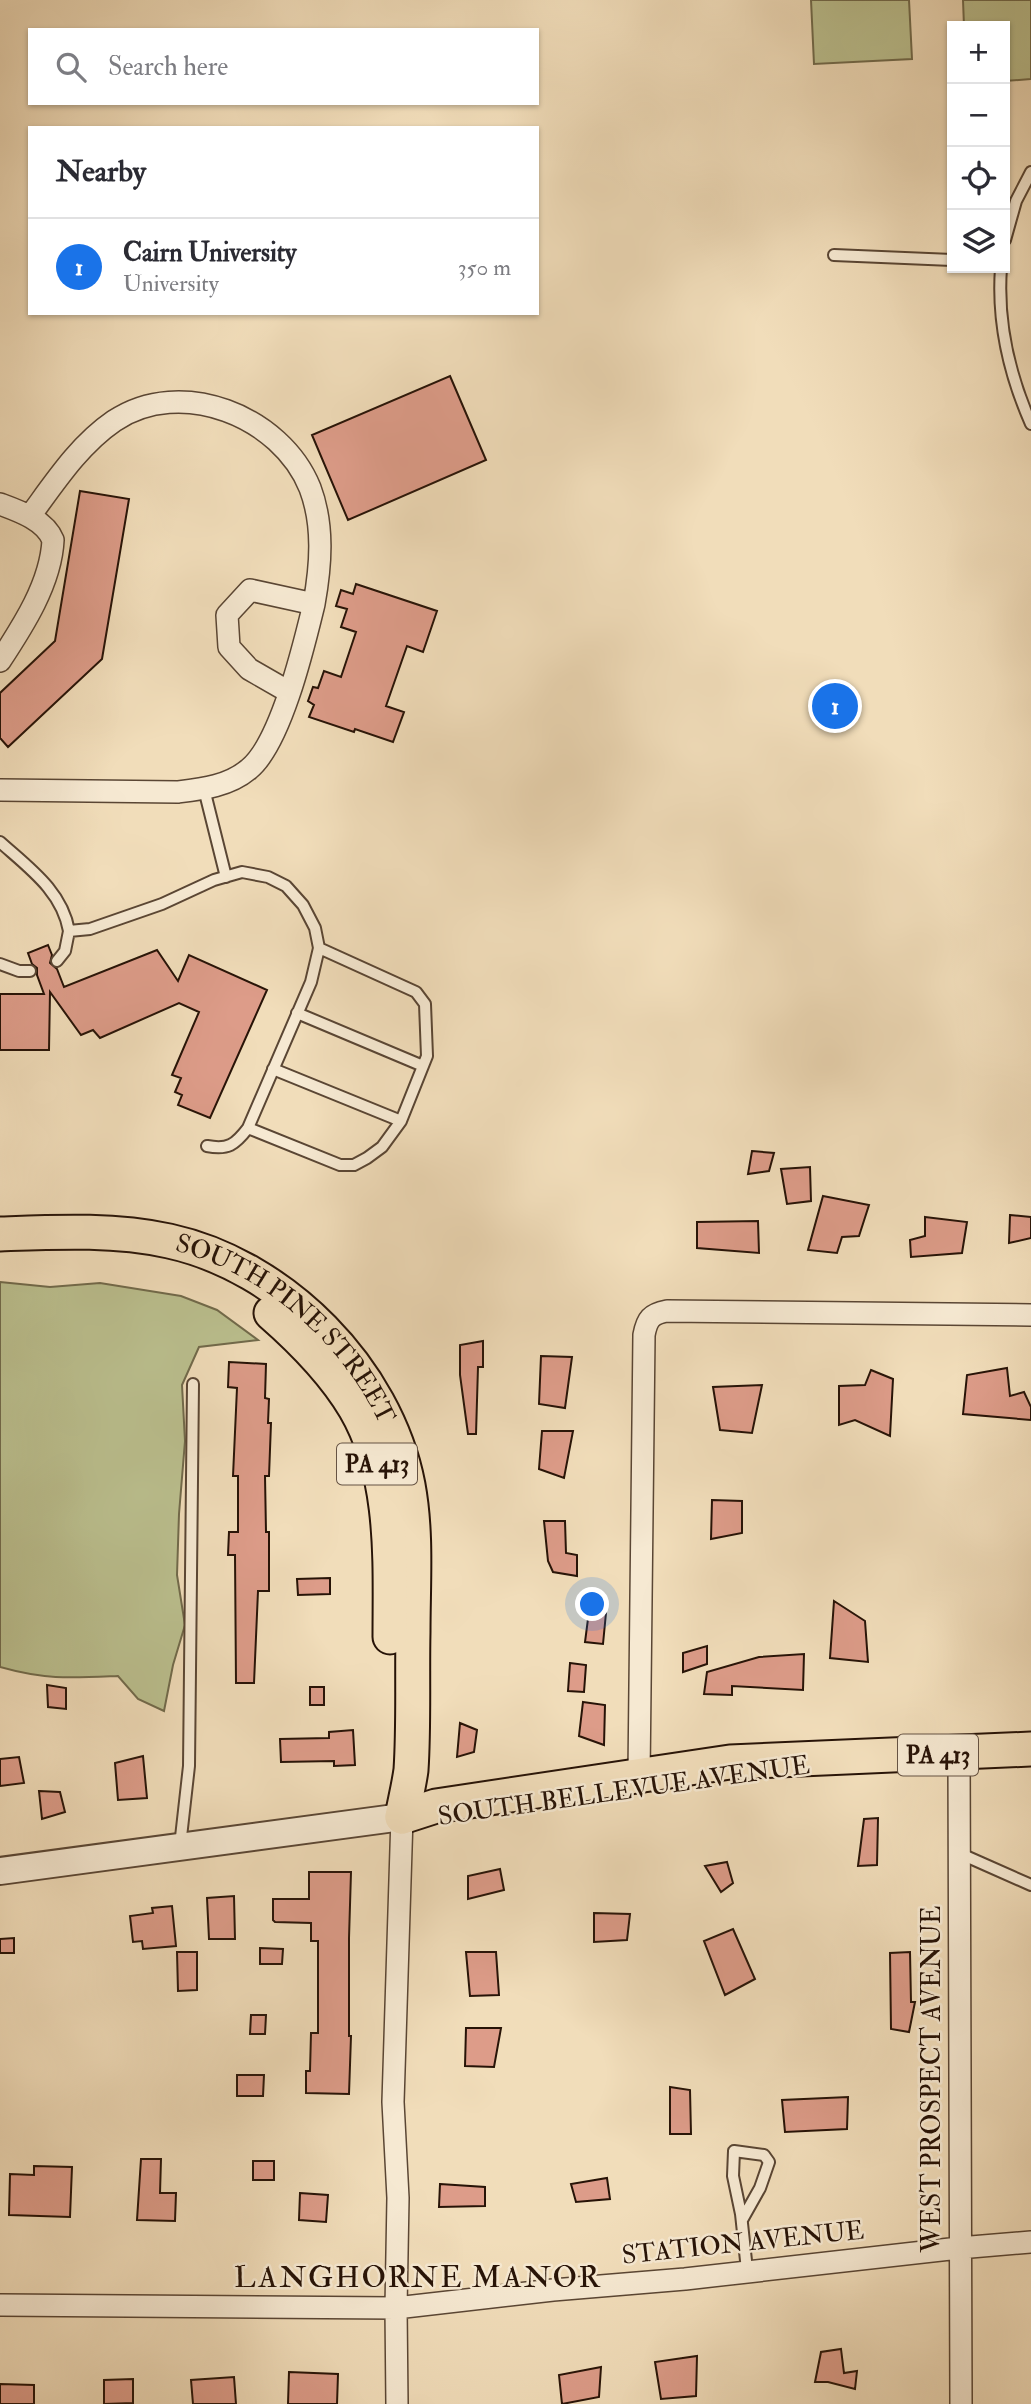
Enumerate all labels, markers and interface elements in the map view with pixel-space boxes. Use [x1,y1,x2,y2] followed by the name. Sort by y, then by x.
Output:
[947,21,1010,273] map controls
[947,21,1010,84] button: +
[28,28,539,105] search box
[52,48,90,86] icon: search
[108,51,228,83] text: Search here
[947,84,1010,147] button: −
[947,147,1010,210] button: locate
[56,153,146,190] text: Nearby
[947,210,1010,273] button: layers
[123,237,297,269] text: Cairn University
[75,253,83,282] text: 1
[458,253,511,282] text: 350 m
[123,269,219,298] text: University
[812,680,858,732] pin: 1
[172,1227,402,1429] street label: SOUTH PINE STREET
[337,1444,417,1484] road number: PA 413
[575,1587,609,1621] your location
[898,1735,978,1776] road number: PA 413
[436,1749,812,1833] street label: SOUTH BELLEVUE AVENUE
[916,1906,948,2253] street label: WEST PROSPECT AVENUE
[620,2214,866,2272] street label: STATION AVENUE
[234,2259,602,2296] district label: LANGHORNE MANOR

